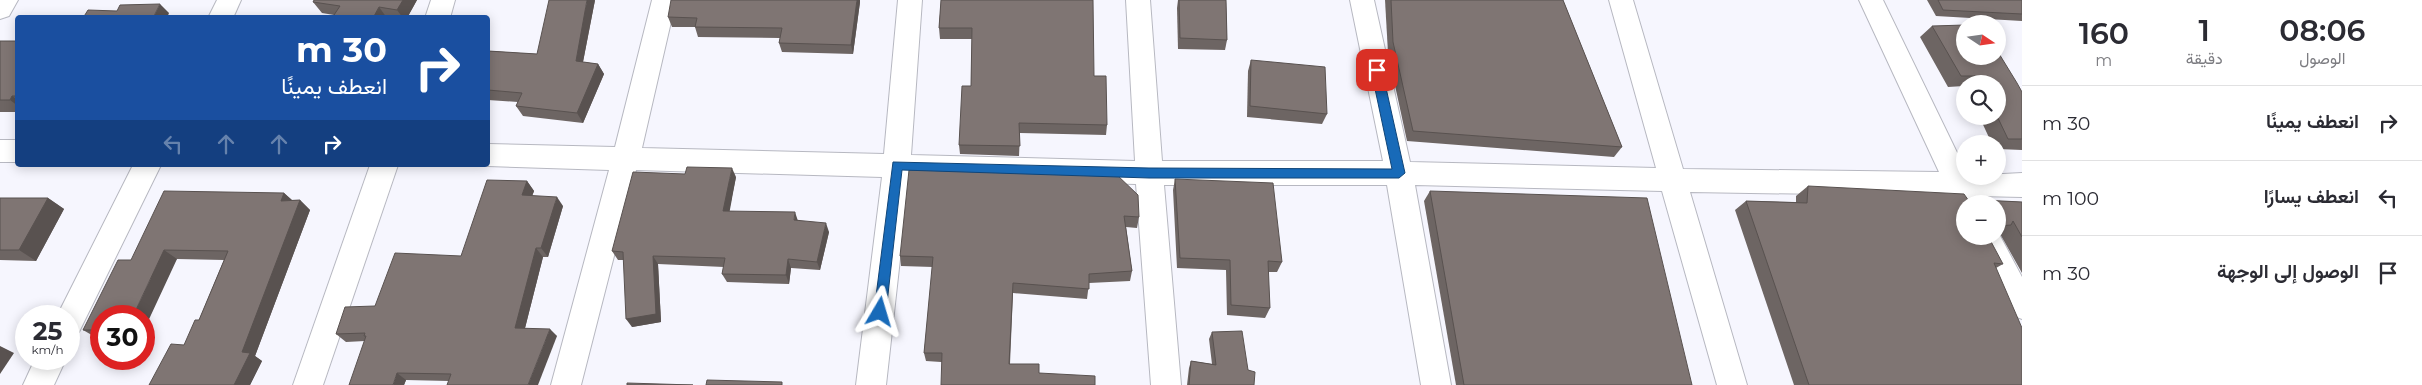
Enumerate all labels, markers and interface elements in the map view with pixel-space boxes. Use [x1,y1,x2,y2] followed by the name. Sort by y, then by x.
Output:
[2198,12,2210,49] text: 1
[2279,12,2365,49] text: 08:06
[1956,15,2006,65] north arrow
[1956,15,2006,245] map controls
[2079,15,2129,52] text: 160
[296,28,387,71] text: 30 m
[405,35,470,100] icon: right
[1356,49,1398,91] pin
[2186,49,2223,68] text: دقيقة
[2299,49,2345,68] text: الوصول
[2095,51,2112,70] text: m
[1363,56,1391,84] icon: arrive
[281,73,387,100] text: انعطف يمينًا
[1956,75,2006,125] button: search
[2374,109,2402,137] icon: right
[2266,110,2359,133] text: انعطف يمينًا
[2042,112,2090,135] text: 30 m
[159,130,187,158] icon: left
[212,130,240,158] icon: ahead
[265,130,293,158] icon: ahead
[318,130,346,158] icon: right
[1956,135,2006,185] button: +
[2374,184,2402,212] icon: left
[2264,185,2359,208] text: انعطف يسارًا
[2042,187,2099,210] text: 100 m
[1956,195,2006,245] button: −
[2374,259,2402,287] icon: arrive
[2217,260,2359,283] text: الوصول إلى الوجهة
[2042,262,2090,285] text: 30 m
[853,285,905,337] position arrow
[90,305,155,370] speed limit sign: 30
[33,316,62,346] text: 25
[31,342,64,357] text: km/h

